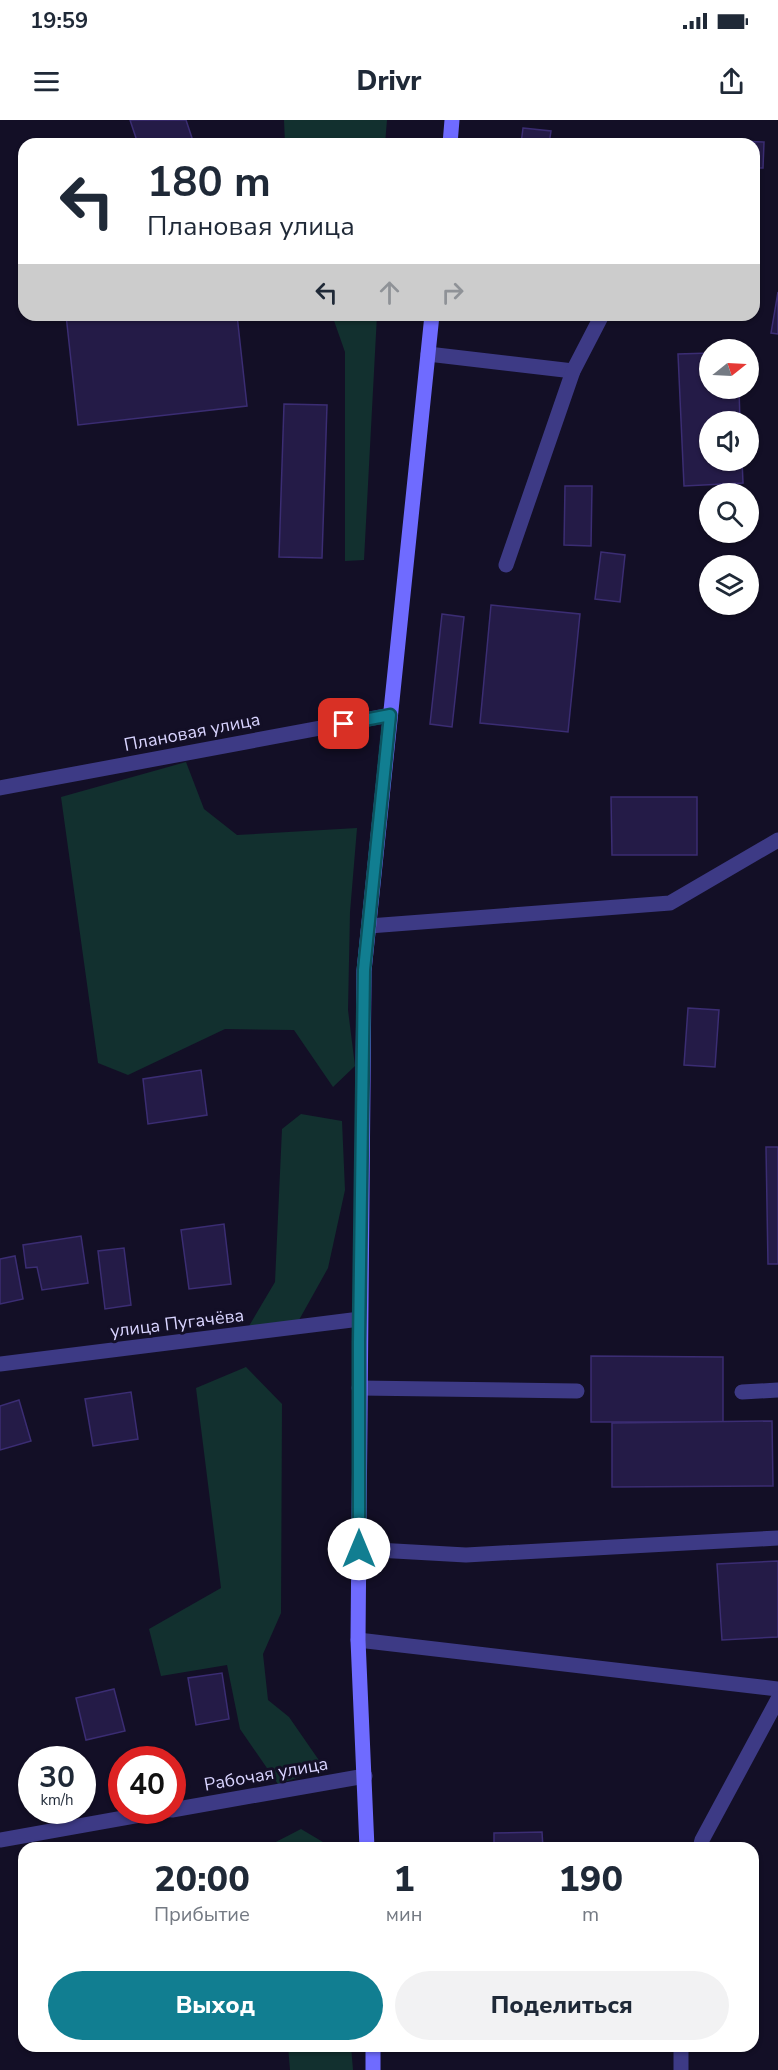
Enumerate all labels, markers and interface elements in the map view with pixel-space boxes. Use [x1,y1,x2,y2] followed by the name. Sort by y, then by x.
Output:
[30,6,88,36] text: 19:59
[357,63,421,100] text: Drivr
[30,65,63,98] icon: menu
[715,65,748,98] icon: share
[147,154,271,211] text: 180 m
[48,162,126,240] icon: left
[147,208,355,245] text: Плановая улица
[310,276,343,309] icon: left
[373,276,406,309] icon: ahead
[436,276,469,309] icon: right
[699,339,759,399] north arrow
[699,339,759,615] map controls
[699,411,759,471] button: sound
[699,483,759,543] button: search
[699,555,759,615] button: layers
[318,698,369,749] pin
[122,707,262,757] street label: Плановая улица
[327,707,360,740] icon: arrive
[109,1303,245,1343] street label: улица Пугачёва
[327,1517,391,1581] position arrow
[108,1746,186,1824] speed limit sign: 40
[202,1751,330,1797] street label: Рабочая улица
[39,1757,75,1798] text: 30
[40,1790,74,1810] text: km/h
[154,1855,250,1904] text: 20:00
[393,1855,415,1904] text: 1
[558,1855,623,1904] text: 190
[154,1901,250,1928] text: Прибытие
[386,1901,422,1928] text: мин
[582,1901,599,1928] text: m
[48,1971,383,2040] button: Выход
[395,1971,729,2040] button: Поделиться

